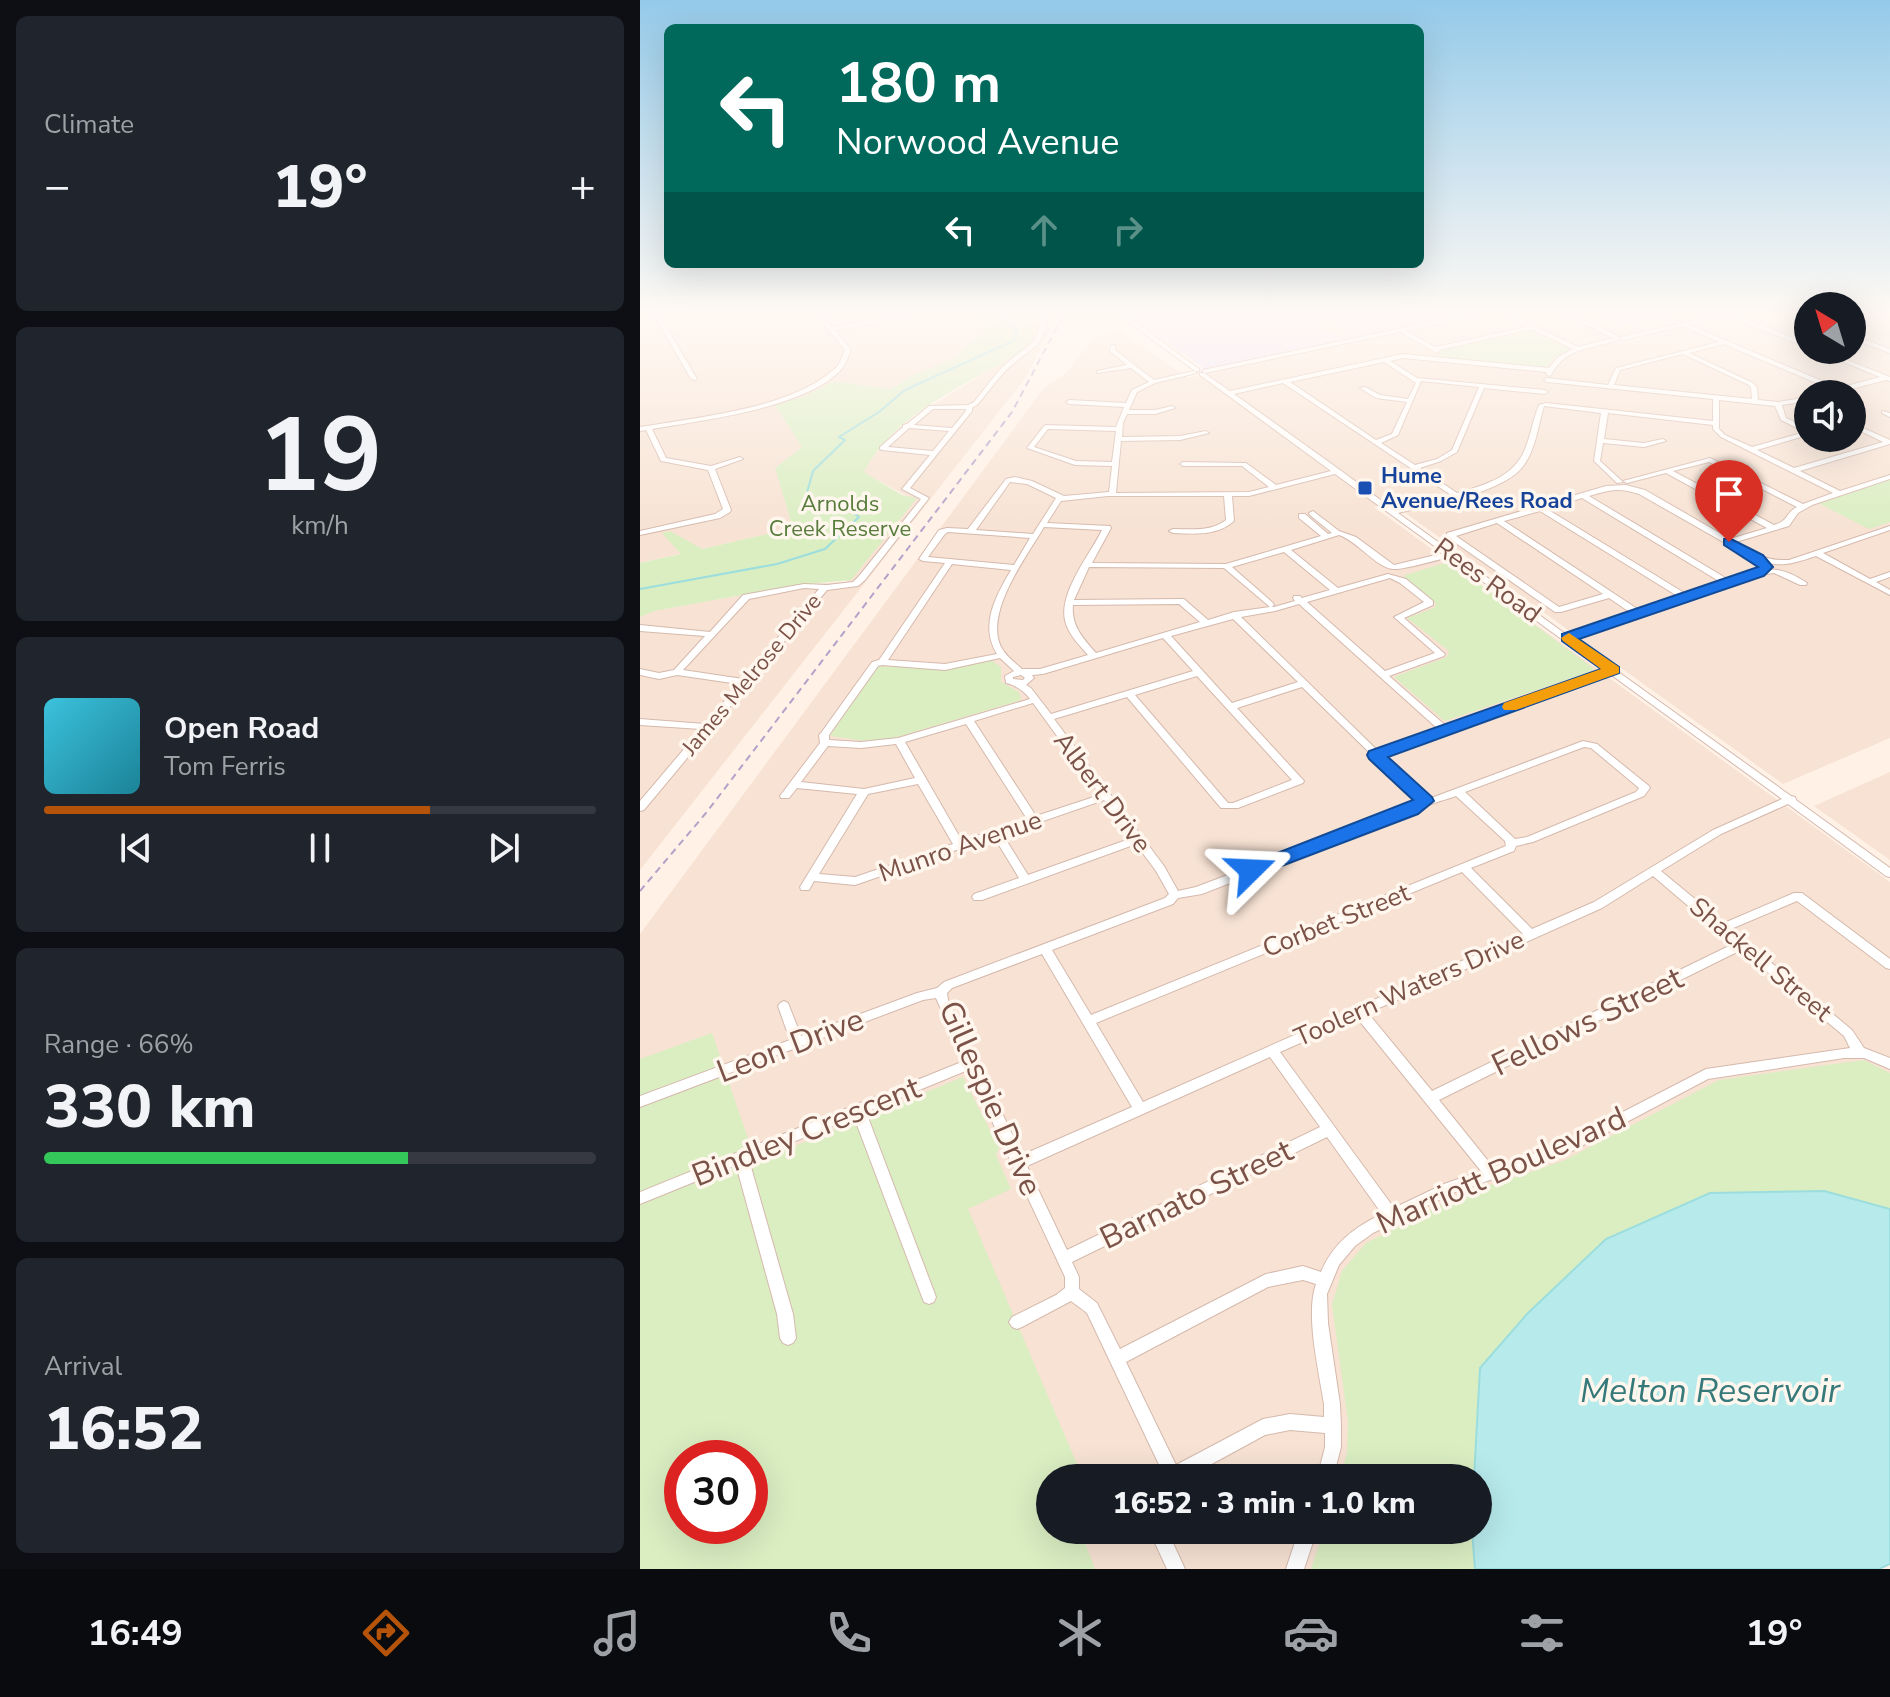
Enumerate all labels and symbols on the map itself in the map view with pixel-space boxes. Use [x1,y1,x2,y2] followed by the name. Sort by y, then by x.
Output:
[1794,292,1866,364] north arrow
[1695,460,1763,542] pin
[1381,461,1573,516] place label: Hume Avenue/Rees Road
[1356,479,1374,497] marker: Hume Avenue/Rees Road
[769,489,911,544] park label: Arnolds Creek Reserve
[1427,530,1548,631] street label: Rees Road
[674,587,828,763] street label: James Melrose Drive
[1046,725,1160,860] street label: Albert Drive
[874,802,1046,891] street label: Munro Avenue
[1209,828,1293,912] position arrow
[1257,875,1416,966] street label: Corbet Street
[1682,889,1840,1030] street label: Shackell Street
[1289,922,1530,1055] street label: Toolern Waters Drive
[1484,956,1691,1086] street label: Fellows Street
[928,994,1053,1202] street label: Gillespie Drive
[710,998,870,1093] street label: Leon Drive
[686,1066,928,1197] street label: Bindley Crescent
[1370,1096,1633,1245] street label: Marriott Boulevard
[1093,1129,1301,1260] street label: Barnato Street
[1580,1368,1841,1414] water label: Melton Reservoir
[664,1440,768,1544] speed limit sign: 30

